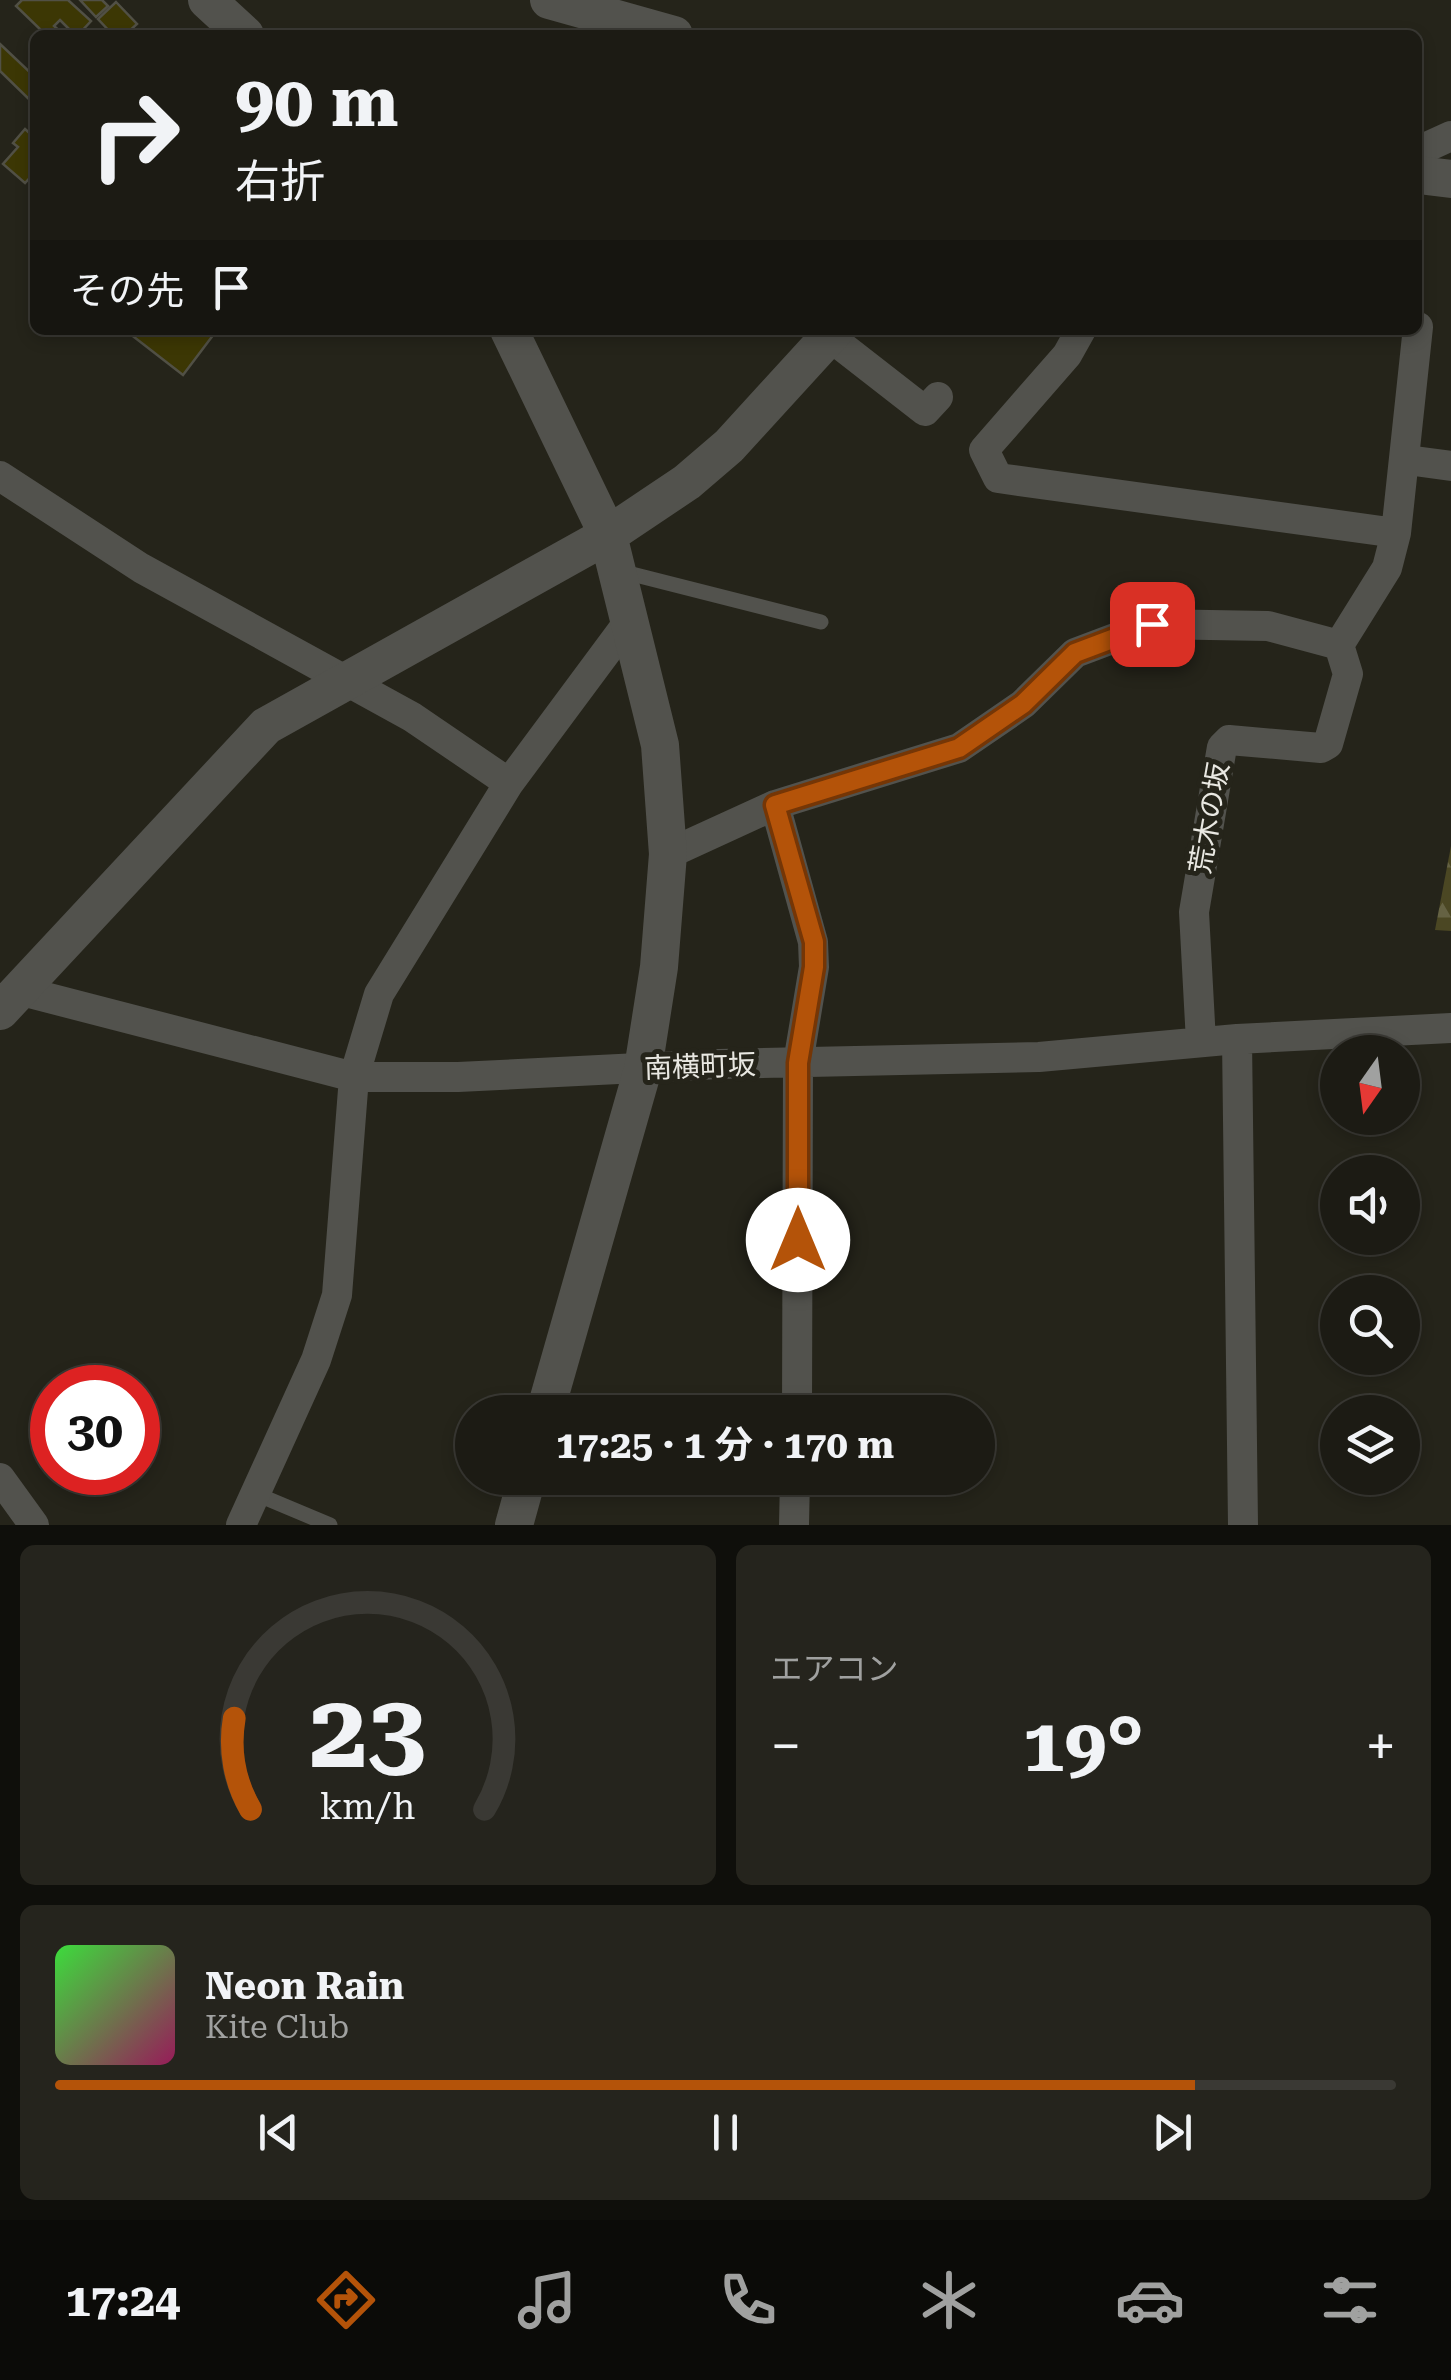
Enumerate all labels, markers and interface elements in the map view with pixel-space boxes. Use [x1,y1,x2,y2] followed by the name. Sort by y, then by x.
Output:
[235,61,399,143] text: 90 m
[70,70,200,200] icon: right
[235,155,325,208] text: 右折
[204,260,259,315] icon: arrive
[70,269,184,313] text: その先
[1110,582,1195,667] pin
[1125,597,1180,652] icon: arrive
[1184,760,1235,876] street label: 荒木の坂
[1320,1035,1420,1135] north arrow
[1320,1035,1420,1495] map controls
[643,1048,757,1085] street label: 南横町坂
[1320,1155,1420,1255] button: sound
[746,1188,850,1292] position arrow
[1320,1275,1420,1375] button: search
[30,1365,160,1495] speed limit sign: 30
[1320,1395,1420,1495] button: layers
[556,1423,894,1467] text: 17:25 · 1 分 · 170 m
[771,1650,899,1688] text: エアコン
[310,1671,426,1792] text: 23
[1023,1701,1144,1789] text: 19°
[771,1714,801,1778] text: −
[1365,1714,1396,1778] text: +
[320,1786,416,1828] text: km/h
[205,1964,404,2008] text: Neon Rain
[205,2008,349,2046] text: Kite Club
[251,2105,306,2160] icon: previous
[698,2105,753,2160] icon: pause
[1145,2105,1200,2160] icon: next
[311,2265,381,2335] icon: directions
[512,2265,582,2335] icon: music
[713,2265,783,2335] icon: phone
[914,2265,984,2335] icon: climate
[1115,2265,1185,2335] icon: car
[1315,2265,1385,2335] icon: filters
[65,2274,180,2327] text: 17:24

